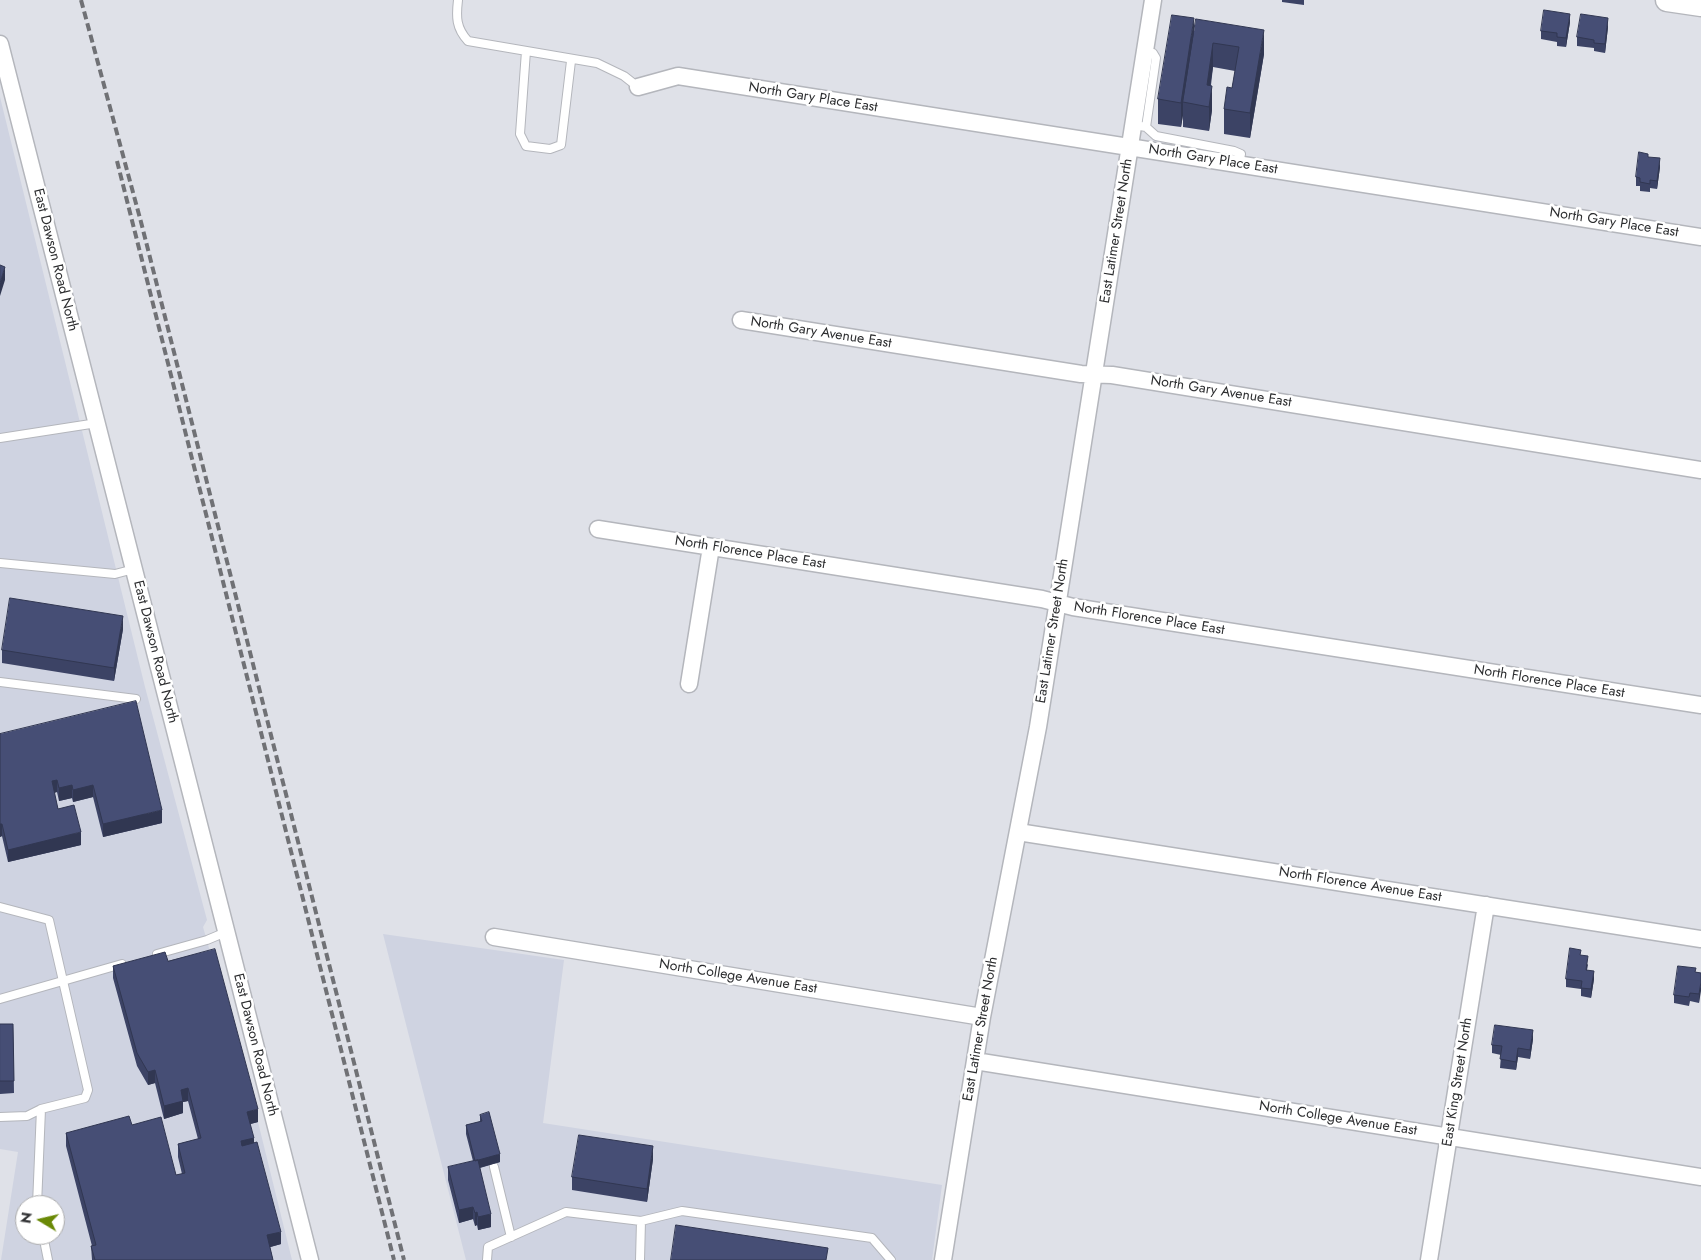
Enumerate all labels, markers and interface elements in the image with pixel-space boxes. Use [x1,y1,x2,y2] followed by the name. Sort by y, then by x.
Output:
[747,79,879,117] street label: North Gary Place East
[1147,141,1279,179] street label: North Gary Place East
[1097,157,1137,305] street label: East Latimer Street North
[29,187,81,333] street label: East Dawson Road North
[1548,204,1680,242] street label: North Gary Place East
[749,314,893,352] street label: North Gary Avenue East
[1149,373,1293,411] street label: North Gary Avenue East
[673,533,827,573] street label: North Florence Place East
[1033,557,1073,705] street label: East Latimer Street North
[129,579,181,725] street label: East Dawson Road North
[1072,599,1226,639] street label: North Florence Place East
[1472,662,1626,702] street label: North Florence Place East
[1277,864,1443,906] street label: North Florence Avenue East
[960,955,1002,1103] street label: East Latimer Street North
[658,956,818,998] street label: North College Avenue East
[229,972,281,1118] street label: East Dawson Road North
[1440,1016,1476,1148] street label: East King Street North
[1258,1098,1418,1140] street label: North College Avenue East
[15,1195,65,1245] north arrow
[15,1211,37,1225] text: N

